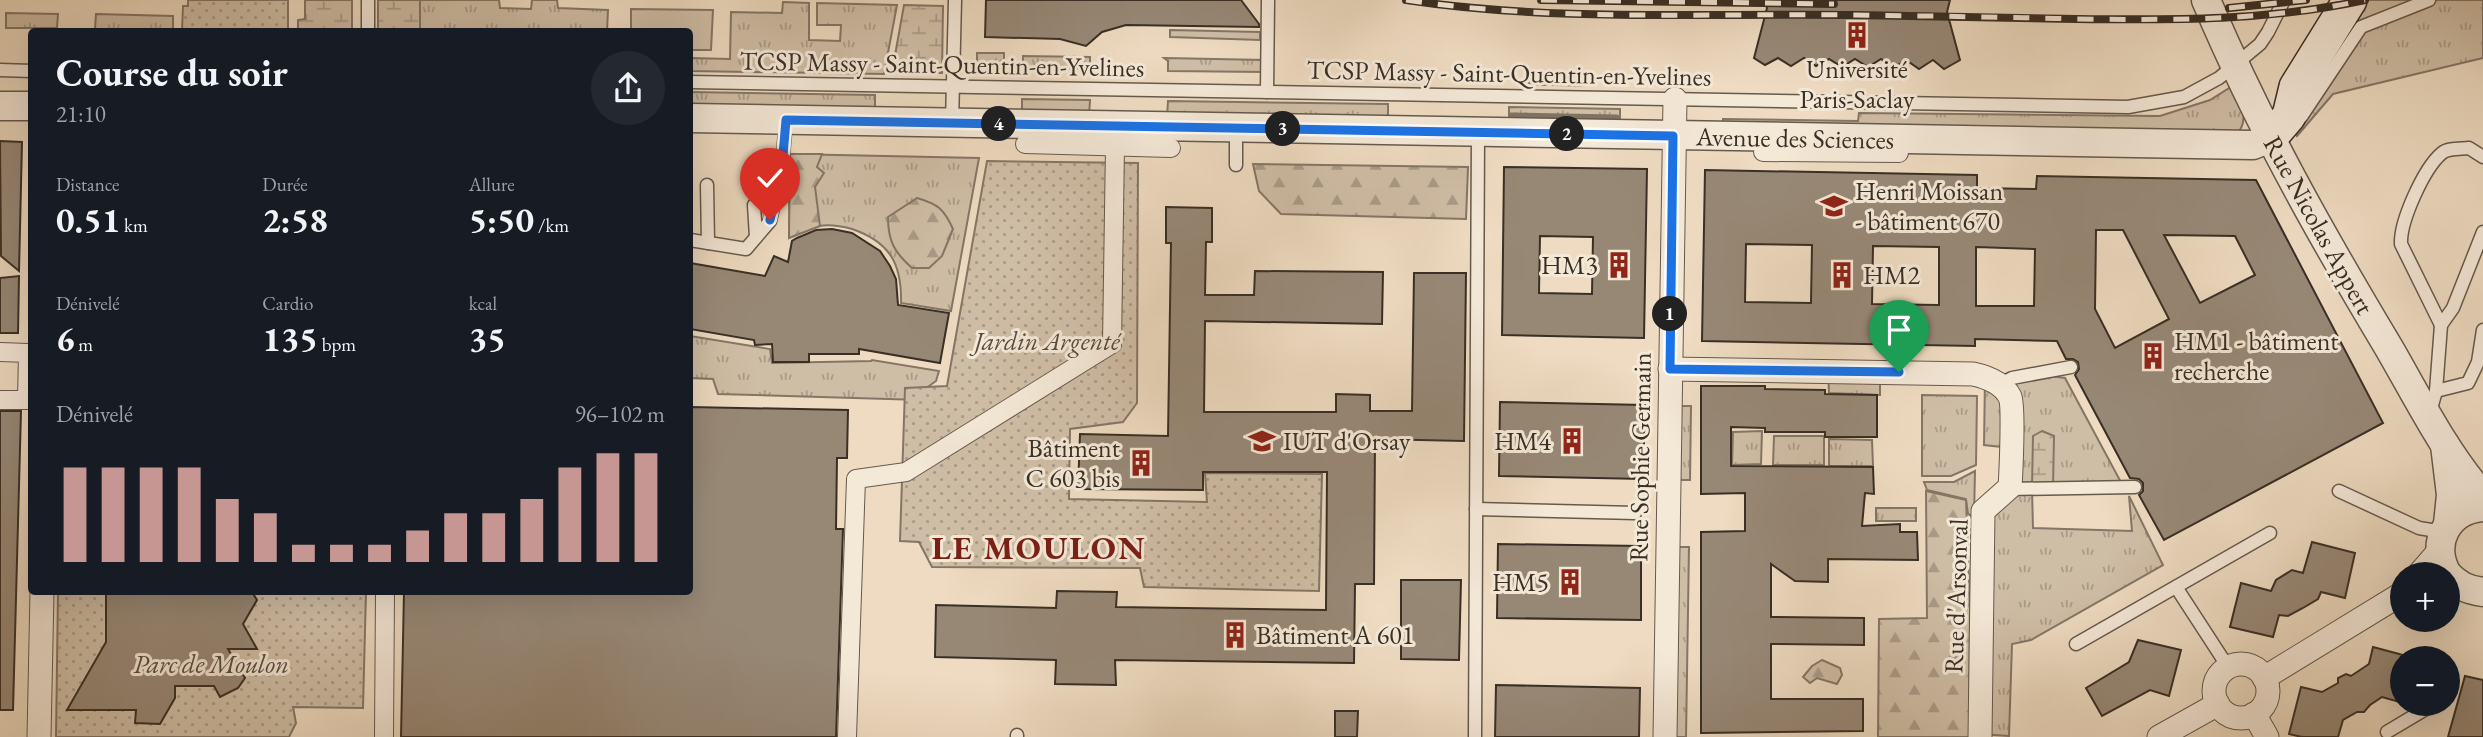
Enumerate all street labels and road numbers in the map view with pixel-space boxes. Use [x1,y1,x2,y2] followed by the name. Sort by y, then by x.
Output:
[739,43,1145,85] street label: TCSP Massy - Saint-Quentin-en-Yvelines
[1306,52,1712,94] street label: TCSP Massy - Saint-Quentin-en-Yvelines
[1695,119,1894,157] street label: Avenue des Sciences
[2256,130,2382,320] street label: Rue Nicolas Appert
[1621,352,1659,562] street label: Rue Sophie Germain
[1936,518,1976,674] street label: Rue d'Arsonval

